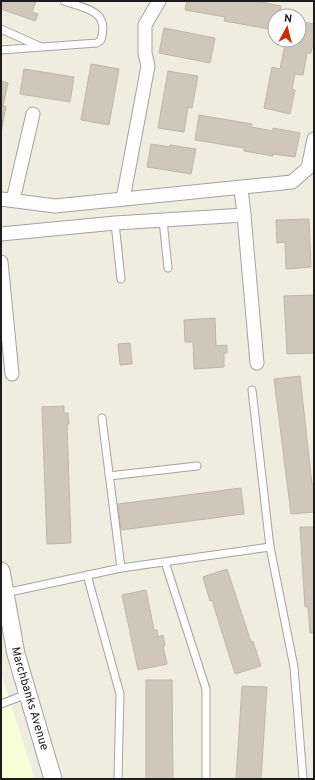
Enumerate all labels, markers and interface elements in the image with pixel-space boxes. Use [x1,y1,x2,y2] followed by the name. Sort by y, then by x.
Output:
[267,8,307,48] north arrow
[283,12,293,26] text: N
[7,646,52,752] street label: Marchbanks Avenue

